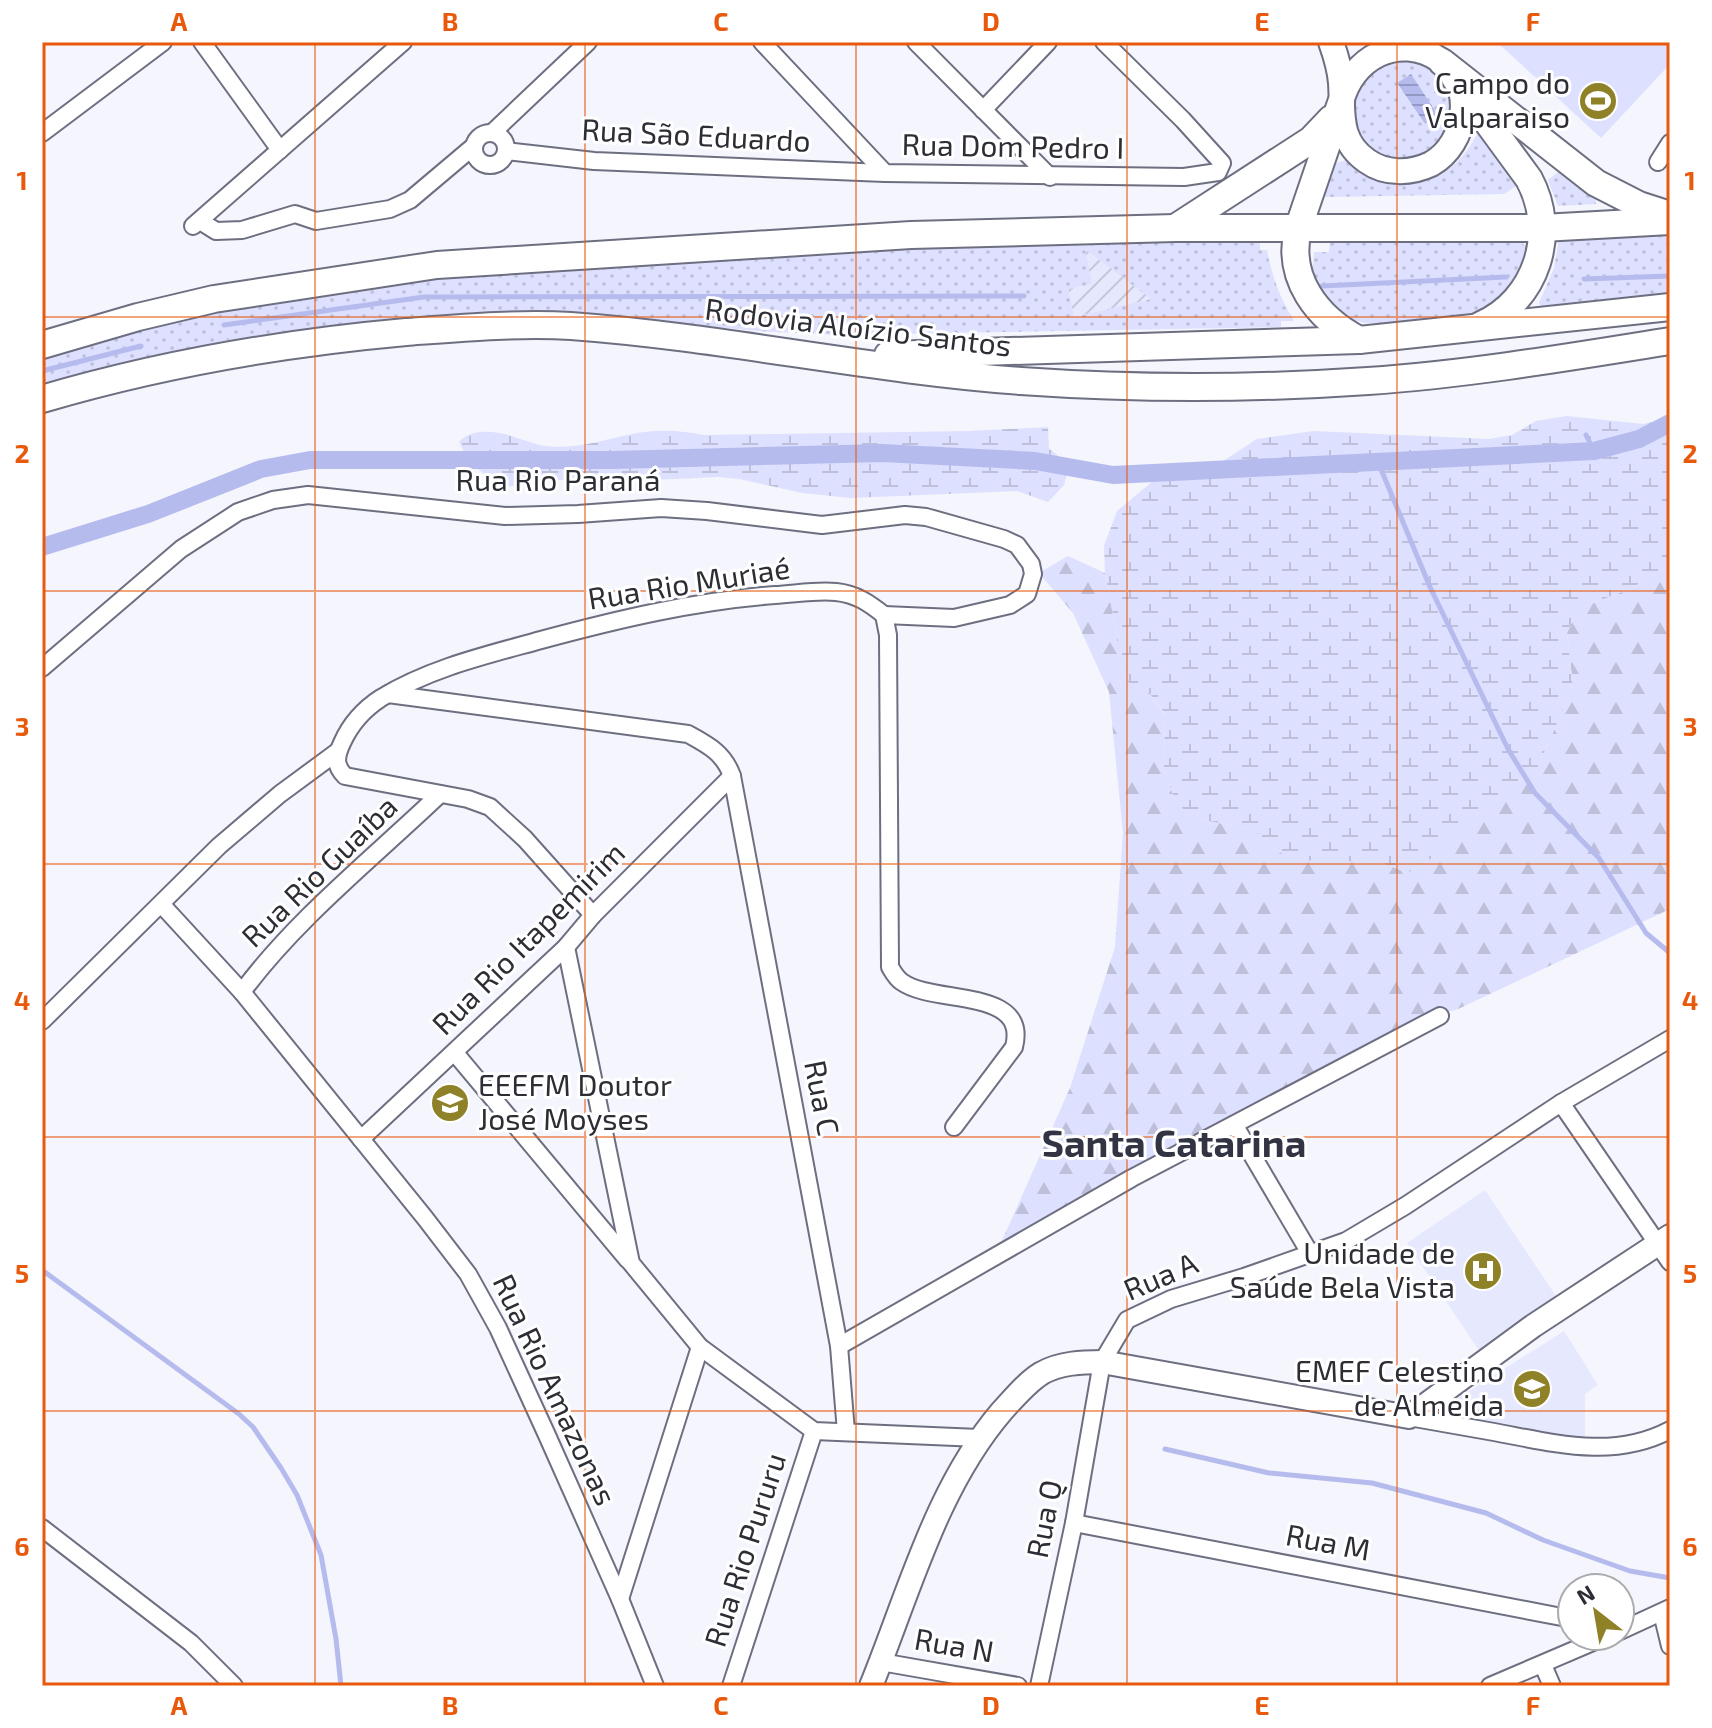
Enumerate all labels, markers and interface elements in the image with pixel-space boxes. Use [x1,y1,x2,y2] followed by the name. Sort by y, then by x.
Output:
[171,5,188,36] text: A
[442,5,458,36] text: B
[713,5,729,36] text: C
[982,5,1000,36] text: D
[1254,5,1270,36] text: E
[1526,5,1540,36] text: F
[1425,64,1570,134] place label: Campo do Valparaiso
[1577,80,1619,122] sports icon: Campo do Valparaiso
[581,110,812,158] street label: Rua São Eduardo
[901,125,1125,165] street label: Rua Dom Pedro I
[16,164,28,195] text: 1
[1684,164,1696,195] text: 1
[703,289,1013,363] street label: Rodovia Aloízio Santos
[14,437,30,468] text: 2
[1682,437,1698,468] text: 2
[456,461,660,497] street label: Rua Rio Paraná
[585,548,792,616] street label: Rua Rio Muriaé
[15,710,29,741] text: 3
[1683,710,1697,741] text: 3
[233,787,404,954] street label: Rua Rio Guaíba
[424,834,631,1041] street label: Rua Rio Itapemirim
[14,984,30,1015] text: 4
[1682,984,1698,1015] text: 4
[798,1057,848,1138] street label: Rua C
[478,1066,672,1136] place label: EEEFM Doutor José Moyses
[429,1082,471,1124] school or university icon: EEEFM Doutor José Moyses
[1042,1119,1306,1165] district label: Santa Catarina
[1230,1234,1455,1304] place label: Unidade de Saúde Bela Vista
[1118,1243,1203,1307] street label: Rua A
[1462,1250,1504,1292] hospital icon: Unidade de Saúde Bela Vista
[15,1257,29,1288] text: 5
[1683,1257,1697,1288] text: 5
[487,1268,625,1510] street label: Rua Rio Amazonas
[1295,1352,1504,1422] place label: EMEF Celestino de Almeida
[1511,1368,1553,1410] school or university icon: EMEF Celestino de Almeida
[696,1448,792,1651] street label: Rua Rio Pururu
[1018,1476,1068,1561] street label: Rua Q
[1283,1515,1374,1567] street label: Rua M
[14,1530,30,1561] text: 6
[1682,1530,1698,1561] text: 6
[1556,1572,1636,1652] north arrow
[1572,1579,1599,1609] text: N
[912,1619,997,1669] street label: Rua N
[171,1689,188,1720] text: A
[442,1689,458,1720] text: B
[713,1689,729,1720] text: C
[982,1689,1000,1720] text: D
[1254,1689,1270,1720] text: E
[1526,1689,1540,1720] text: F

